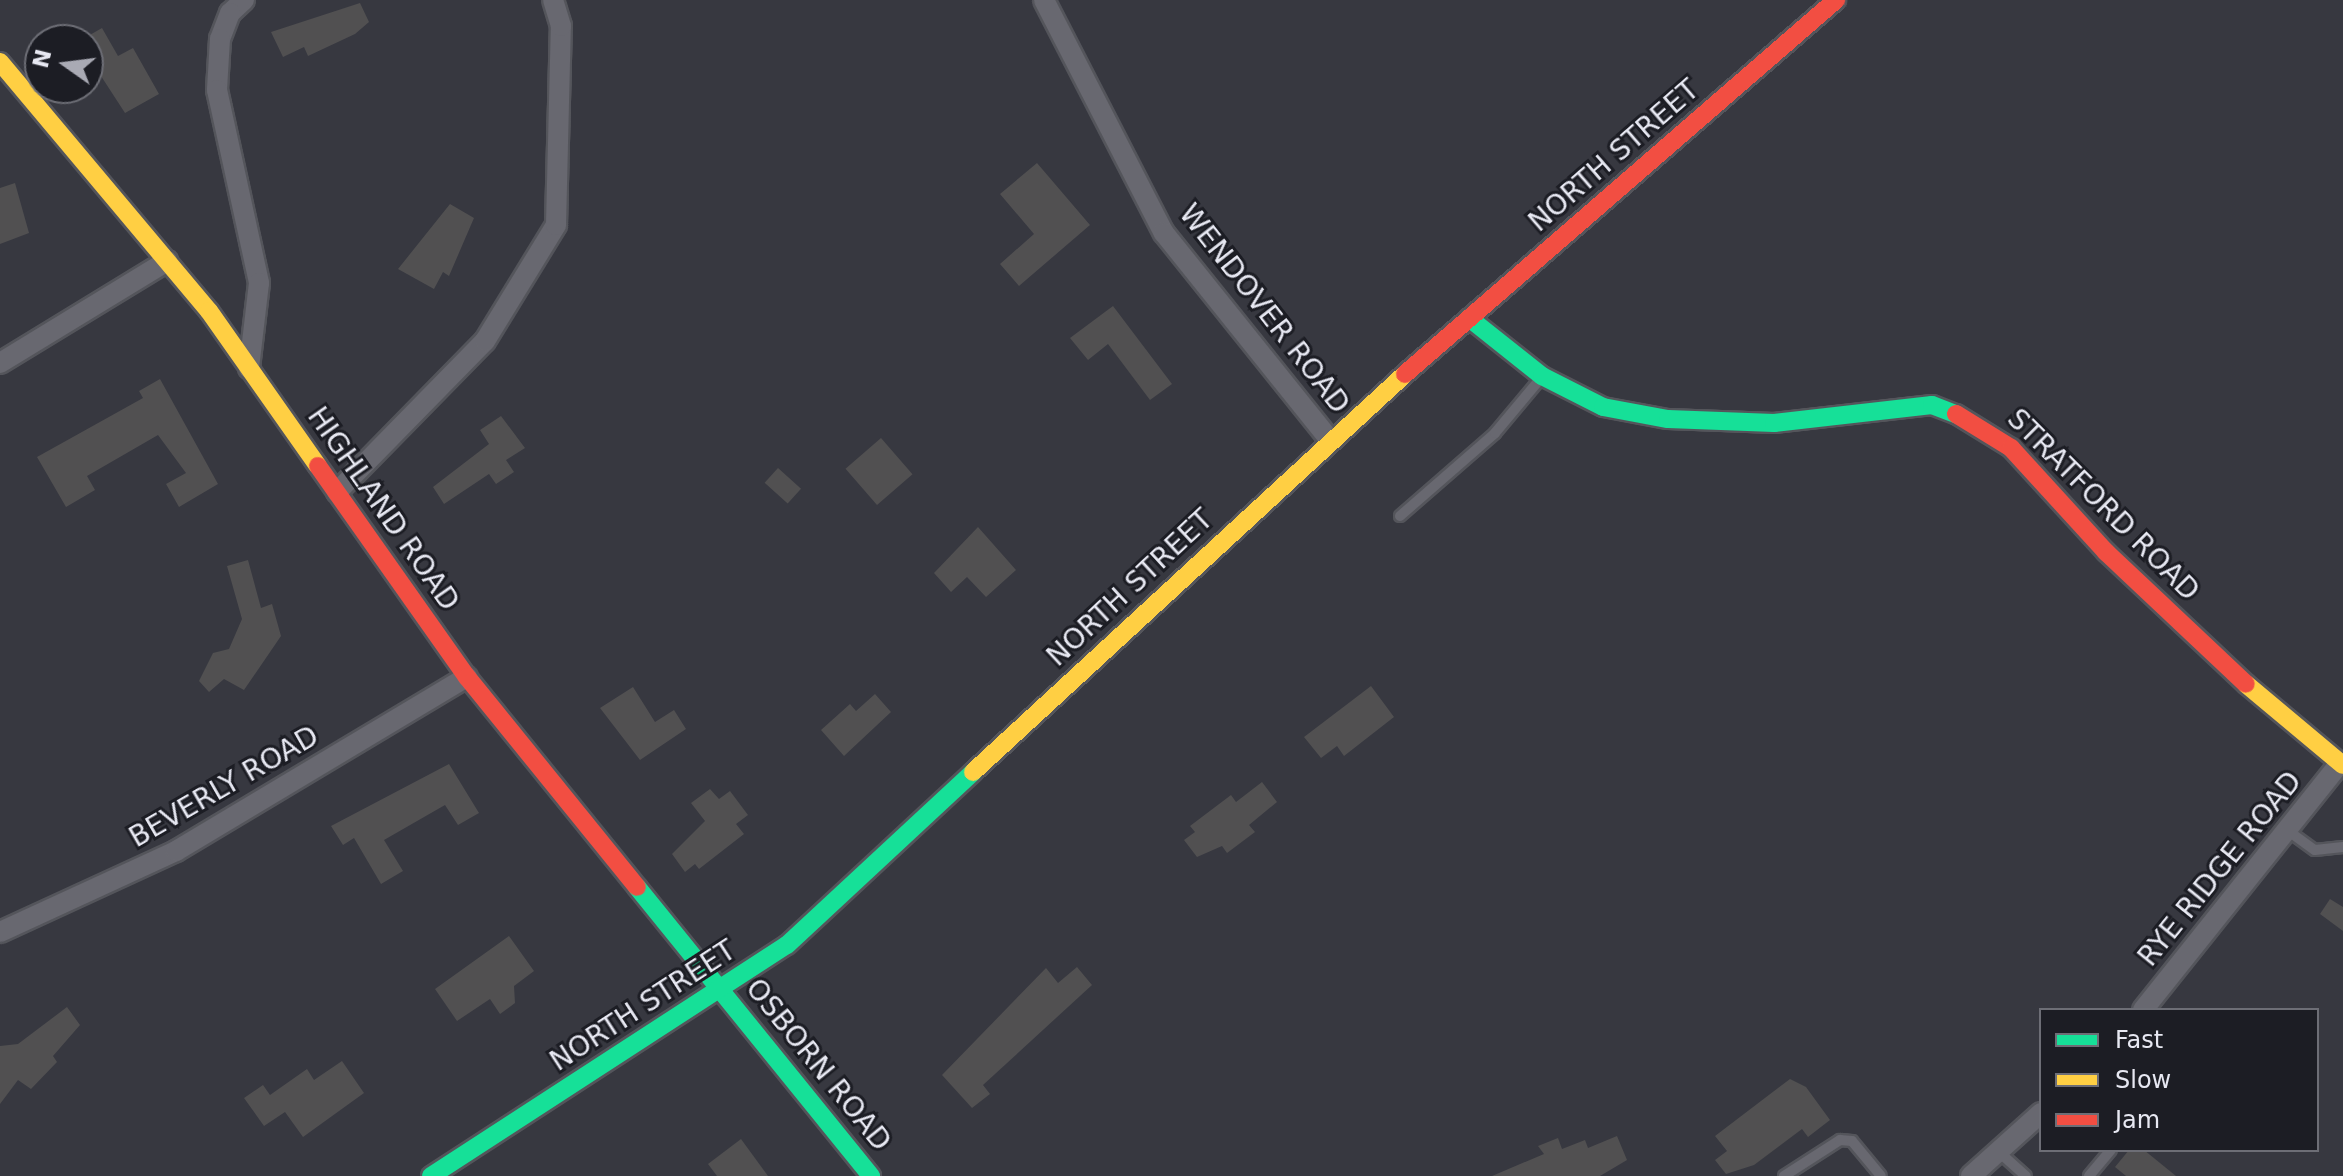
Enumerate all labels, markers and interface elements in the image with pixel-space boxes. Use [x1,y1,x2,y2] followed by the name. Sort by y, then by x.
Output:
[24,24,104,104] north arrow
[28,47,57,71] text: N
[1522,73,1706,239] street label: NORTH STREET
[1172,198,1356,420] street label: WENDOVER ROAD
[300,401,466,617] street label: HIGHLAND ROAD
[2000,402,2206,608] street label: STRATFORD ROAD
[1040,503,1220,673] street label: NORTH STREET
[123,719,325,855] street label: BEVERLY ROAD
[2131,765,2309,973] street label: RYE RIDGE ROAD
[544,934,742,1078] street label: NORTH STREET
[738,972,898,1158] street label: OSBORN ROAD
[2039,1008,2319,1152] legend
[2115,1026,2163,1054] text: Fast
[2115,1066,2171,1094] text: Slow
[2115,1106,2160,1134] text: Jam

